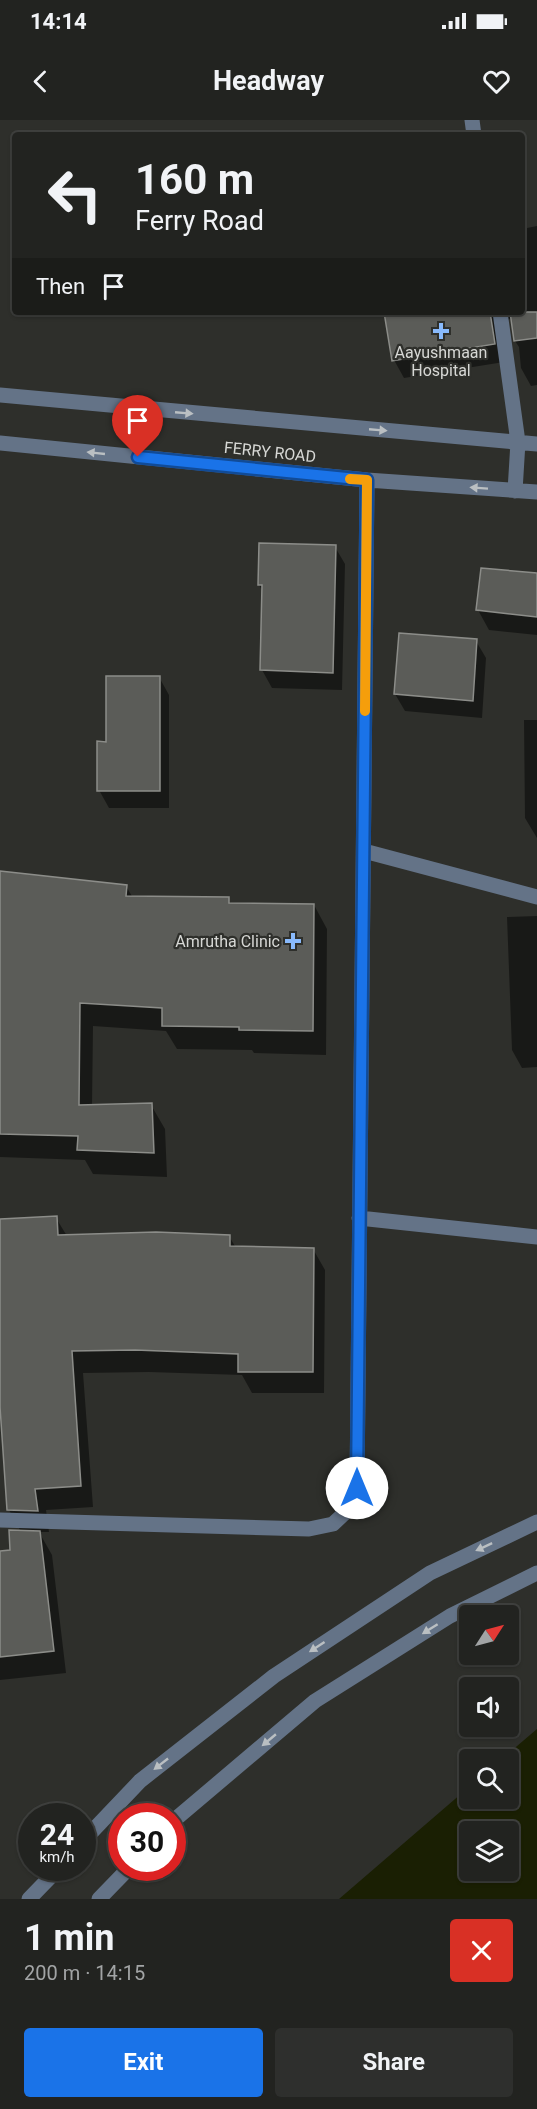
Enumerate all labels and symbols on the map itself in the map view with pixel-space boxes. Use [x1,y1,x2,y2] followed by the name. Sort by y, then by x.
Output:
[432,322,450,340] marker: Aayushmaan Hospital
[395,343,487,380] place label: Aayushmaan Hospital
[112,395,163,457] pin
[174,408,193,418] one-way arrow
[368,425,387,435] one-way arrow
[223,438,317,466] street label: FERRY ROAD
[87,448,106,458] one-way arrow
[469,483,488,493] one-way arrow
[175,932,280,951] place label: Amrutha Clinic
[284,932,302,950] marker: Amrutha Clinic
[325,1456,389,1520] position arrow
[476,1543,493,1552] one-way arrow
[459,1605,519,1665] north arrow
[421,1624,438,1635] one-way arrow
[309,1642,326,1653] one-way arrow
[261,1733,277,1746] one-way arrow
[154,1758,169,1770] one-way arrow
[108,1803,186,1881] speed limit sign: 30

